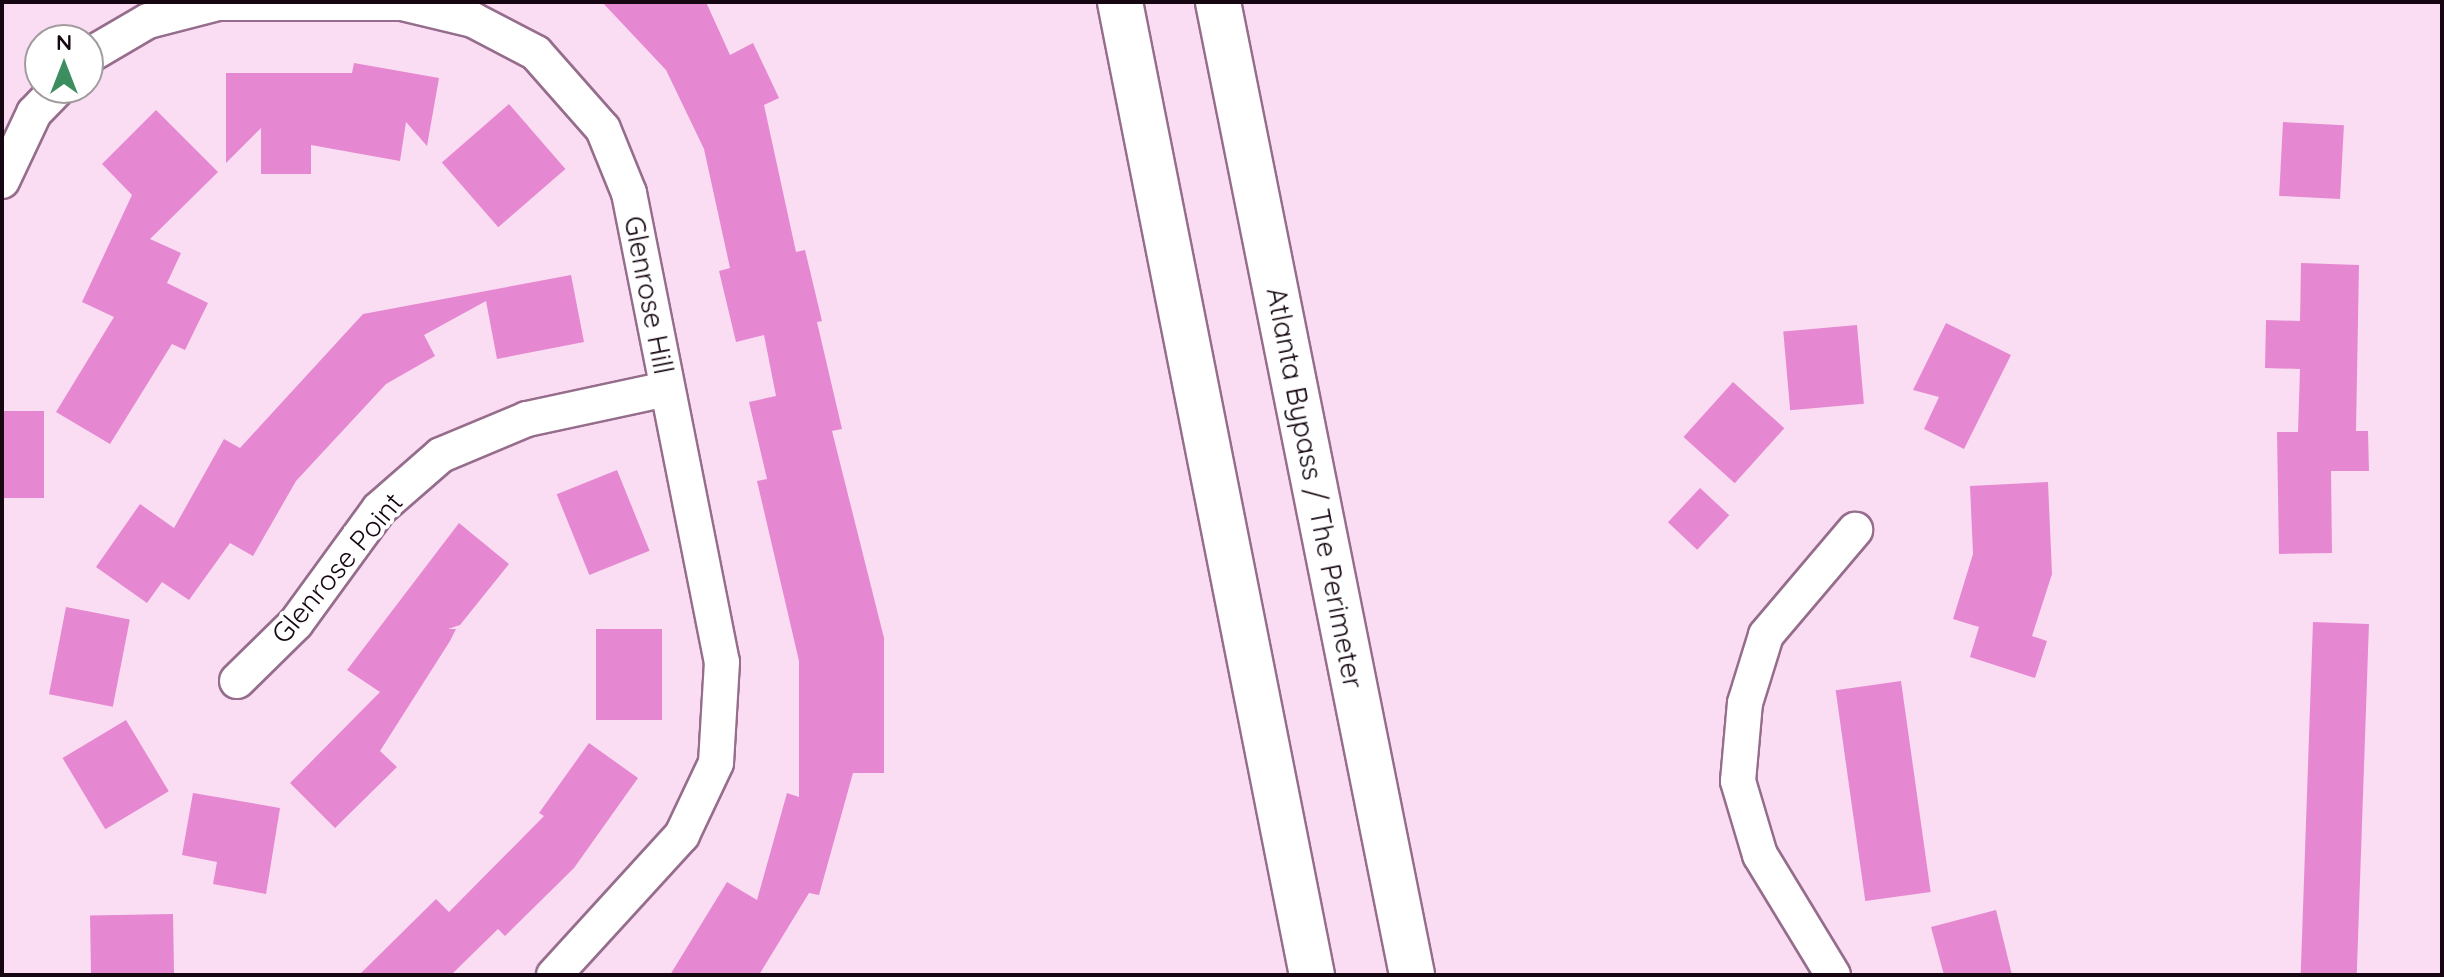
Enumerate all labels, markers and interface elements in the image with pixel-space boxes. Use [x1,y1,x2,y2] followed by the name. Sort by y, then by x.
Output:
[24,24,104,104] north arrow
[56,28,72,56] text: N
[617,213,681,377] street label: Glenrose Hill
[1260,285,1370,691] street label: Atlanta Bypass / The Perimeter
[264,486,410,650] street label: Glenrose Point

